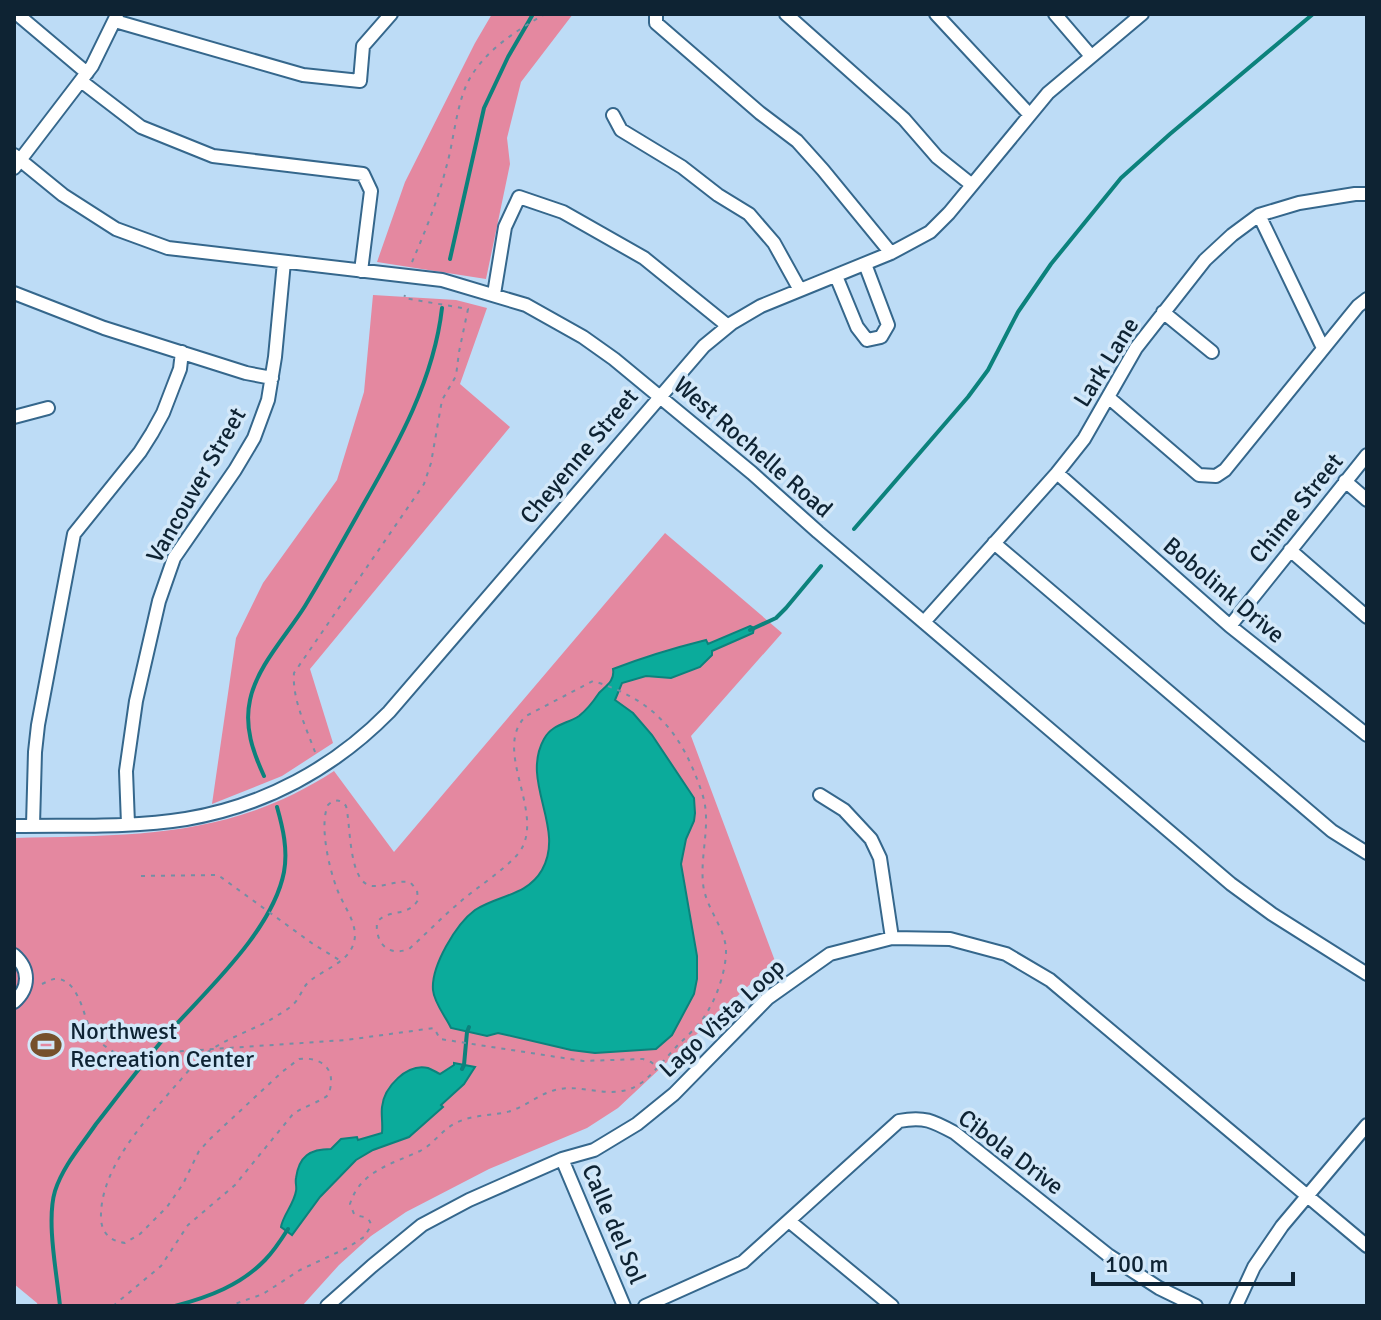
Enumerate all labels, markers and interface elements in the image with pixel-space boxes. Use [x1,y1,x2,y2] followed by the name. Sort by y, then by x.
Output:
[1067,312,1145,412] street label: Lark Lane
[667,370,839,524] street label: West Rochelle Road
[513,382,645,530] street label: Cheyenne Street
[139,402,253,568] street label: Vancouver Street
[1242,447,1350,569] street label: Chime Street
[1157,530,1291,650] street label: Bobolink Drive
[653,952,791,1084] street label: Lago Vista Loop
[70,1016,254,1074] place label: Northwest Recreation Center
[29,1028,63,1062] sports icon: Northwest Recreation Center
[952,1103,1070,1201] street label: Cibola Drive
[575,1160,653,1288] street label: Calle del Sol
[1093,1236,1293,1286] scale bar
[1105,1249,1168,1279] text: 100 m

